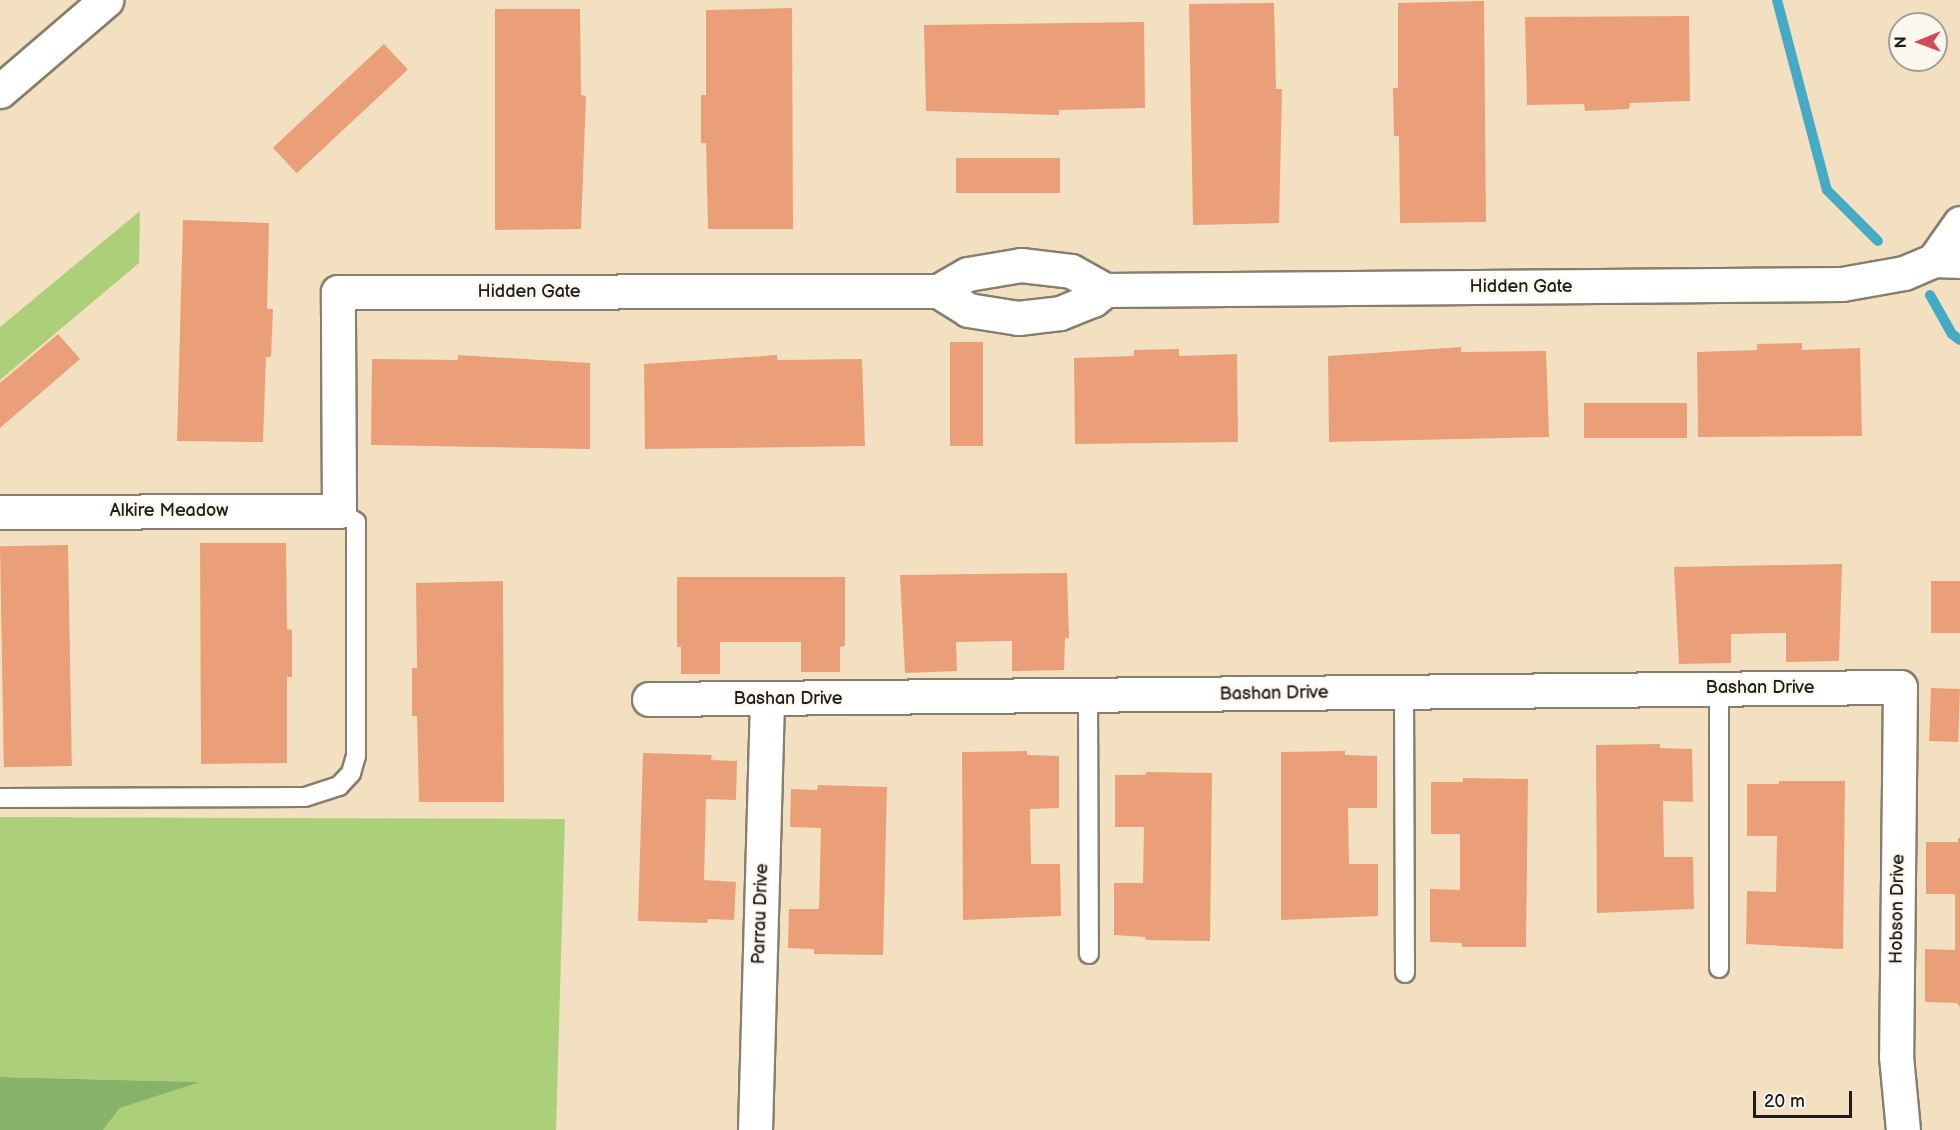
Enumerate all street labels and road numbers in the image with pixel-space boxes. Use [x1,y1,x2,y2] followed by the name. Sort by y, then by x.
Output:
[1469,276,1573,298] street label: Hidden Gate
[477,281,581,303] street label: Hidden Gate
[110,500,228,522] street label: Alkire Meadow
[1706,677,1814,699] street label: Bashan Drive
[1219,682,1329,706] street label: Bashan Drive
[734,688,842,710] street label: Bashan Drive
[1886,854,1910,964] street label: Hobson Drive
[748,863,774,965] street label: Parrau Drive

